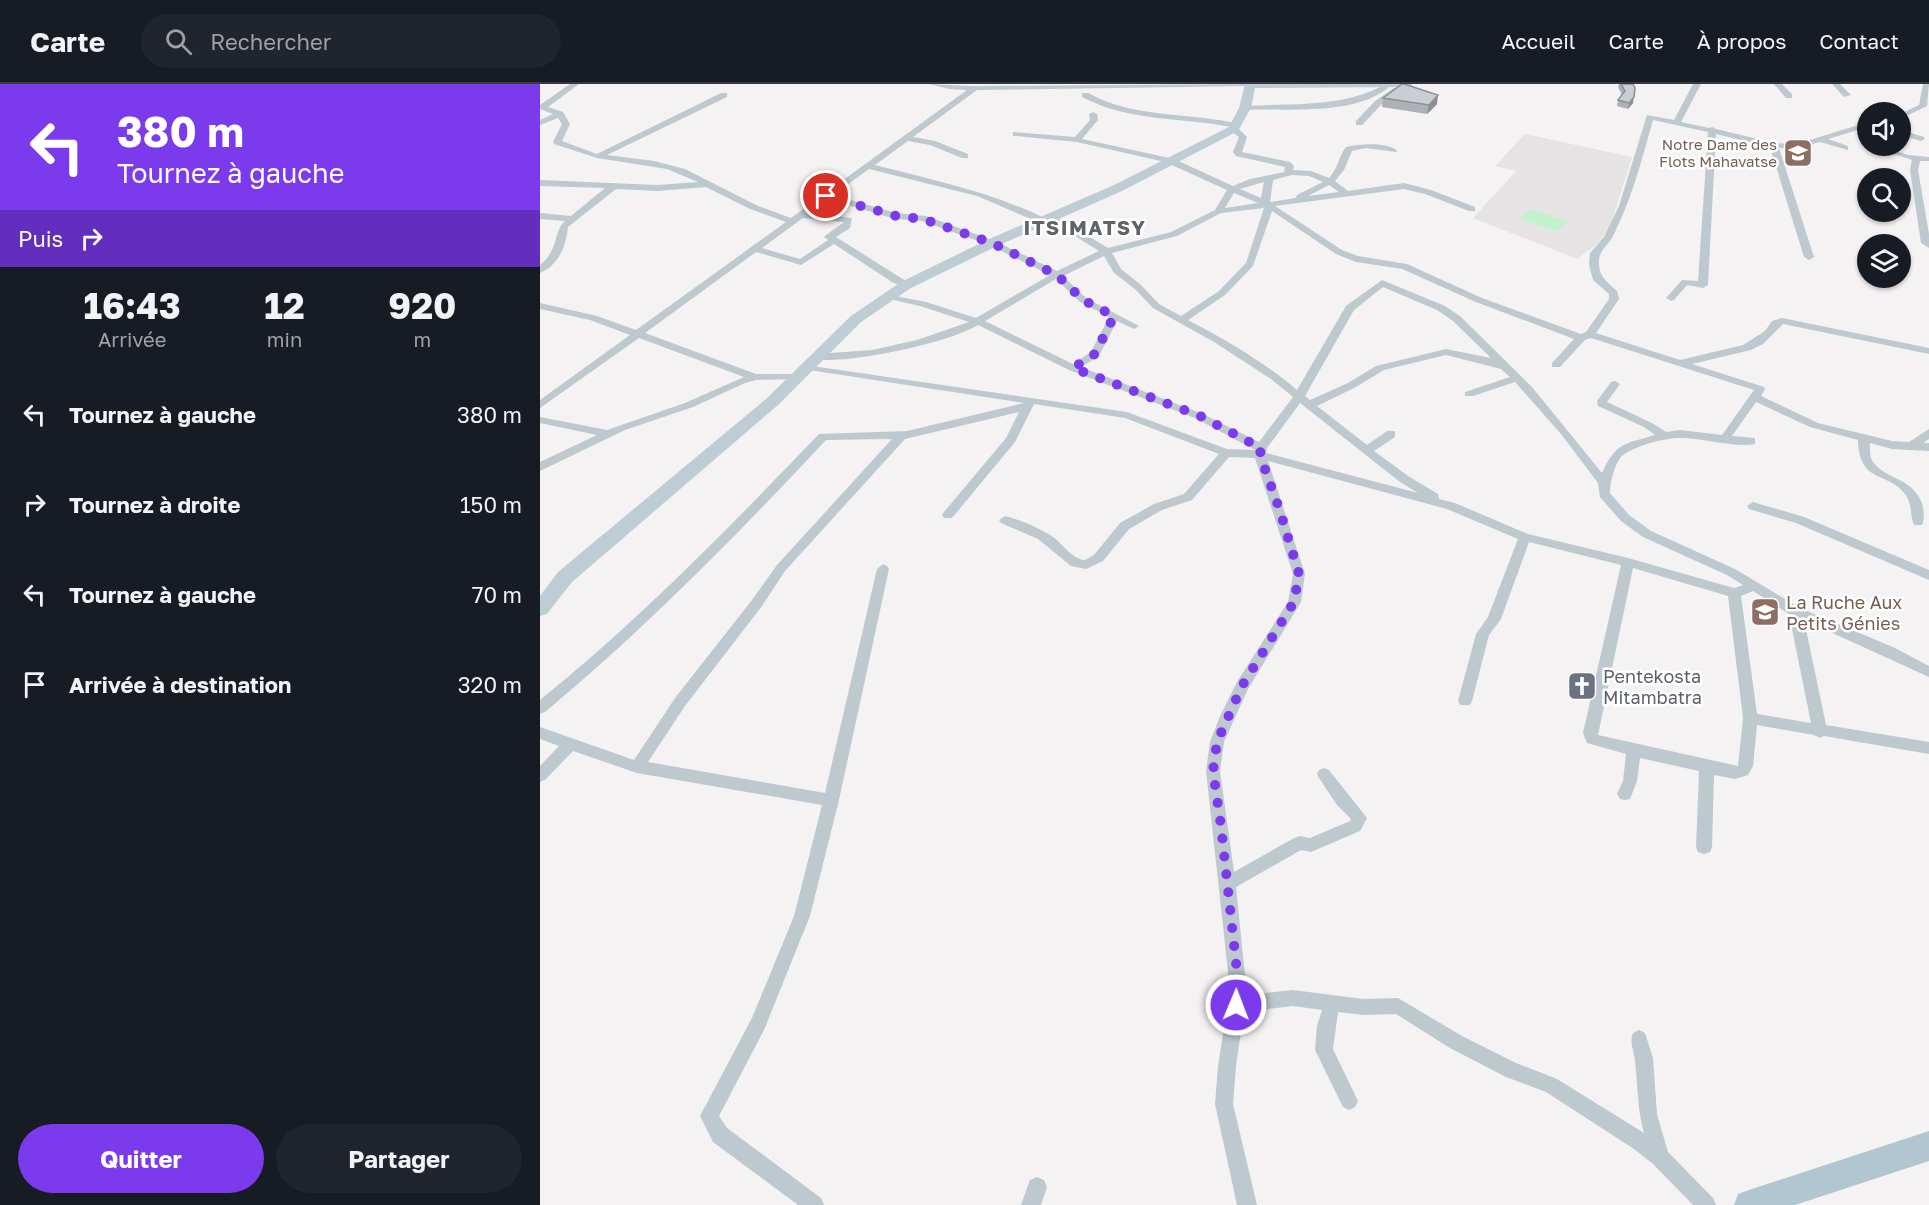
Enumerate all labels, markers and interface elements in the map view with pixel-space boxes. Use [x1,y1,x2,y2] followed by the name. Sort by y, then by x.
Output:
[141,14,561,68] search box
[30,25,105,58] text: Carte
[162,25,195,58] icon: search
[210,28,331,55] text: Rechercher
[1502,28,1575,54] text: Accueil
[1608,28,1664,54] text: Carte
[1697,28,1786,54] text: À propos
[1819,28,1899,54] text: Contact
[1857,102,1911,288] map controls
[1857,102,1911,156] button: sound
[117,106,244,156] text: 380 m
[18,108,96,186] icon: left
[1659,135,1777,170] place label: Notre Dame des Flots Mahavatse
[1782,137,1814,169] school or university icon: Notre Dame des Flots Mahavatse
[117,157,344,189] text: Tournez à gauche
[1857,168,1911,222] button: search
[800,170,851,221] pin
[809,179,842,212] icon: arrive
[1023,215,1147,239] district label: ITSIMATSY
[75,222,108,255] icon: right
[18,225,63,252] text: Puis
[1857,234,1911,288] button: layers
[83,284,181,327] text: 16:43
[264,284,305,327] text: 12
[388,284,457,327] text: 920
[98,327,166,351] text: Arrivée
[267,327,302,351] text: min
[414,327,431,351] text: m
[18,398,51,431] icon: left
[69,401,256,428] text: Tournez à gauche
[457,401,522,428] text: 380 m
[18,488,51,521] icon: right
[69,491,240,518] text: Tournez à droite
[460,491,522,518] text: 150 m
[18,578,51,611] icon: left
[69,581,256,608] text: Tournez à gauche
[472,581,522,608] text: 70 m
[1786,591,1902,634] place label: La Ruche Aux Petits Génies
[1749,596,1781,628] school or university icon: La Ruche Aux Petits Génies
[1603,665,1702,708] place label: Pentekosta Mitambatra
[18,668,51,701] icon: arrive
[1566,670,1598,702] church icon: Pentekosta Mitambatra
[69,671,291,698] text: Arrivée à destination
[458,671,522,698] text: 320 m
[1204,973,1268,1037] position arrow
[18,1124,264,1193] button: Quitter
[276,1124,522,1193] button: Partager

